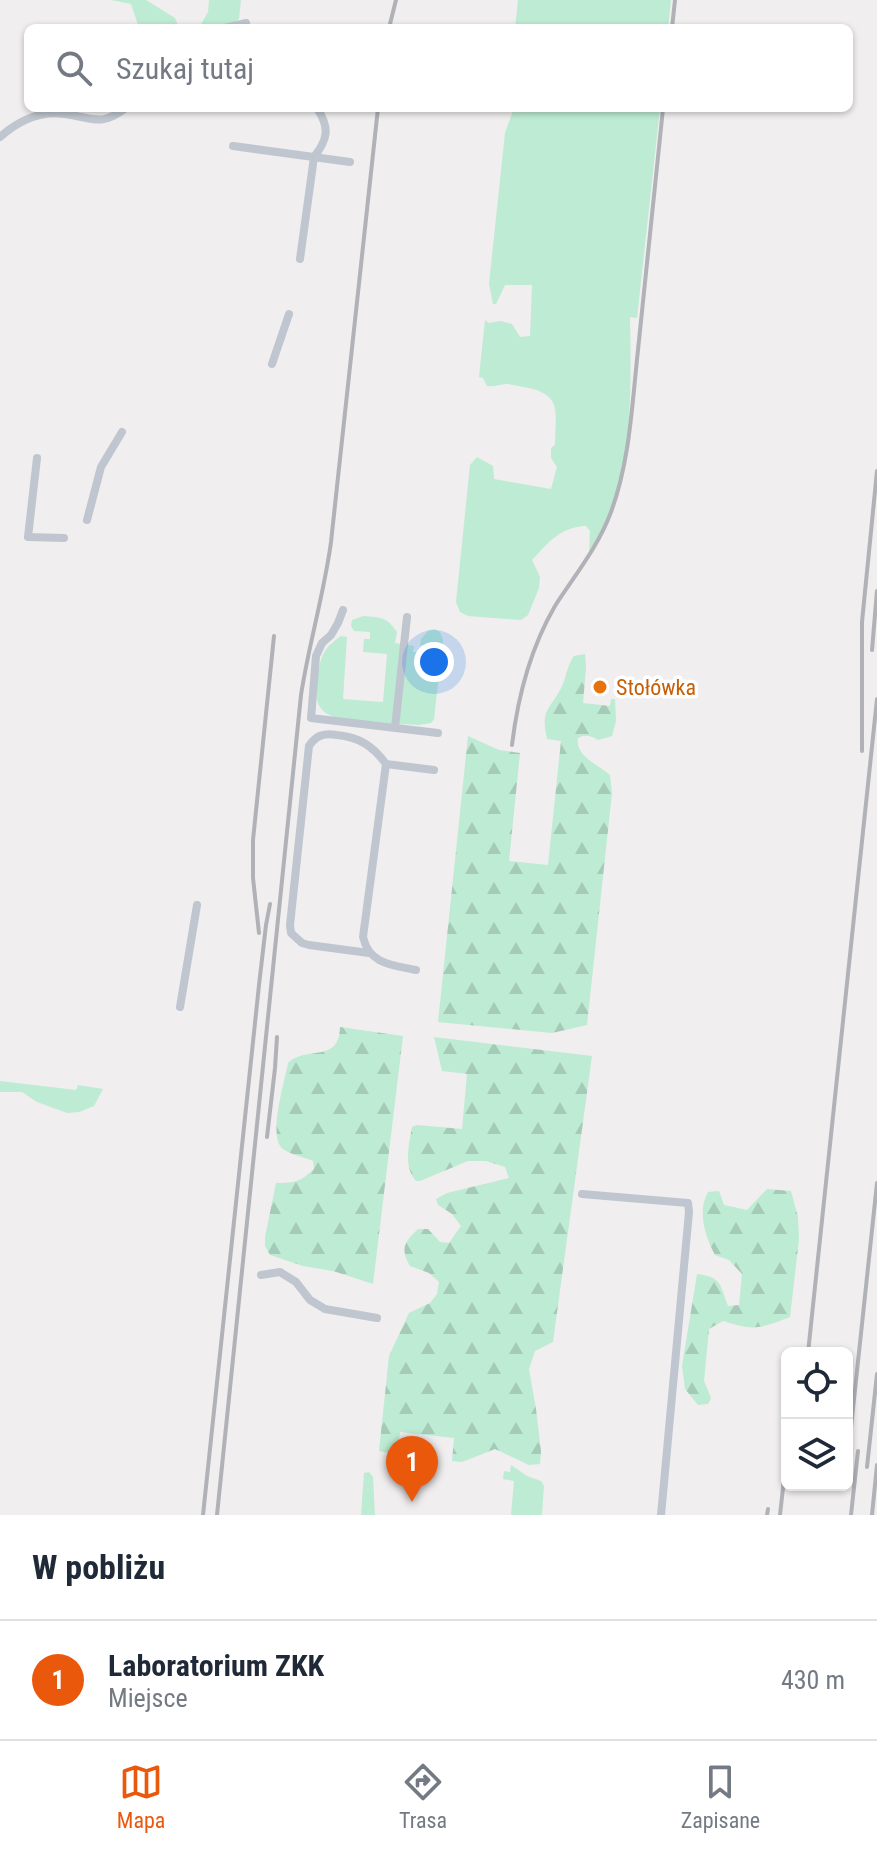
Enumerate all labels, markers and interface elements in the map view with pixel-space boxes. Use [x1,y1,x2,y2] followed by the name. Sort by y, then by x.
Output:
[24,24,853,112] search box
[52,46,96,90] icon: search
[116,51,254,86] text: Szukaj tutaj
[414,642,454,682] your location
[616,675,696,700] place label: Stołówka
[591,678,609,696] marker: Stołówka
[781,1347,853,1491] map controls
[781,1347,853,1419] button: locate
[781,1419,853,1491] button: layers
[386,1436,438,1502] pin: 1
[32,1547,165,1587] text: W pobliżu
[108,1648,324,1683] text: Laboratorium ZKK
[51,1665,65,1695] text: 1
[781,1665,845,1695] text: 430 m
[108,1683,188,1713] text: Miejsce
[117,1760,165,1833] tab: Mapa
[399,1760,447,1833] tab: Trasa
[681,1760,760,1833] tab: Zapisane

